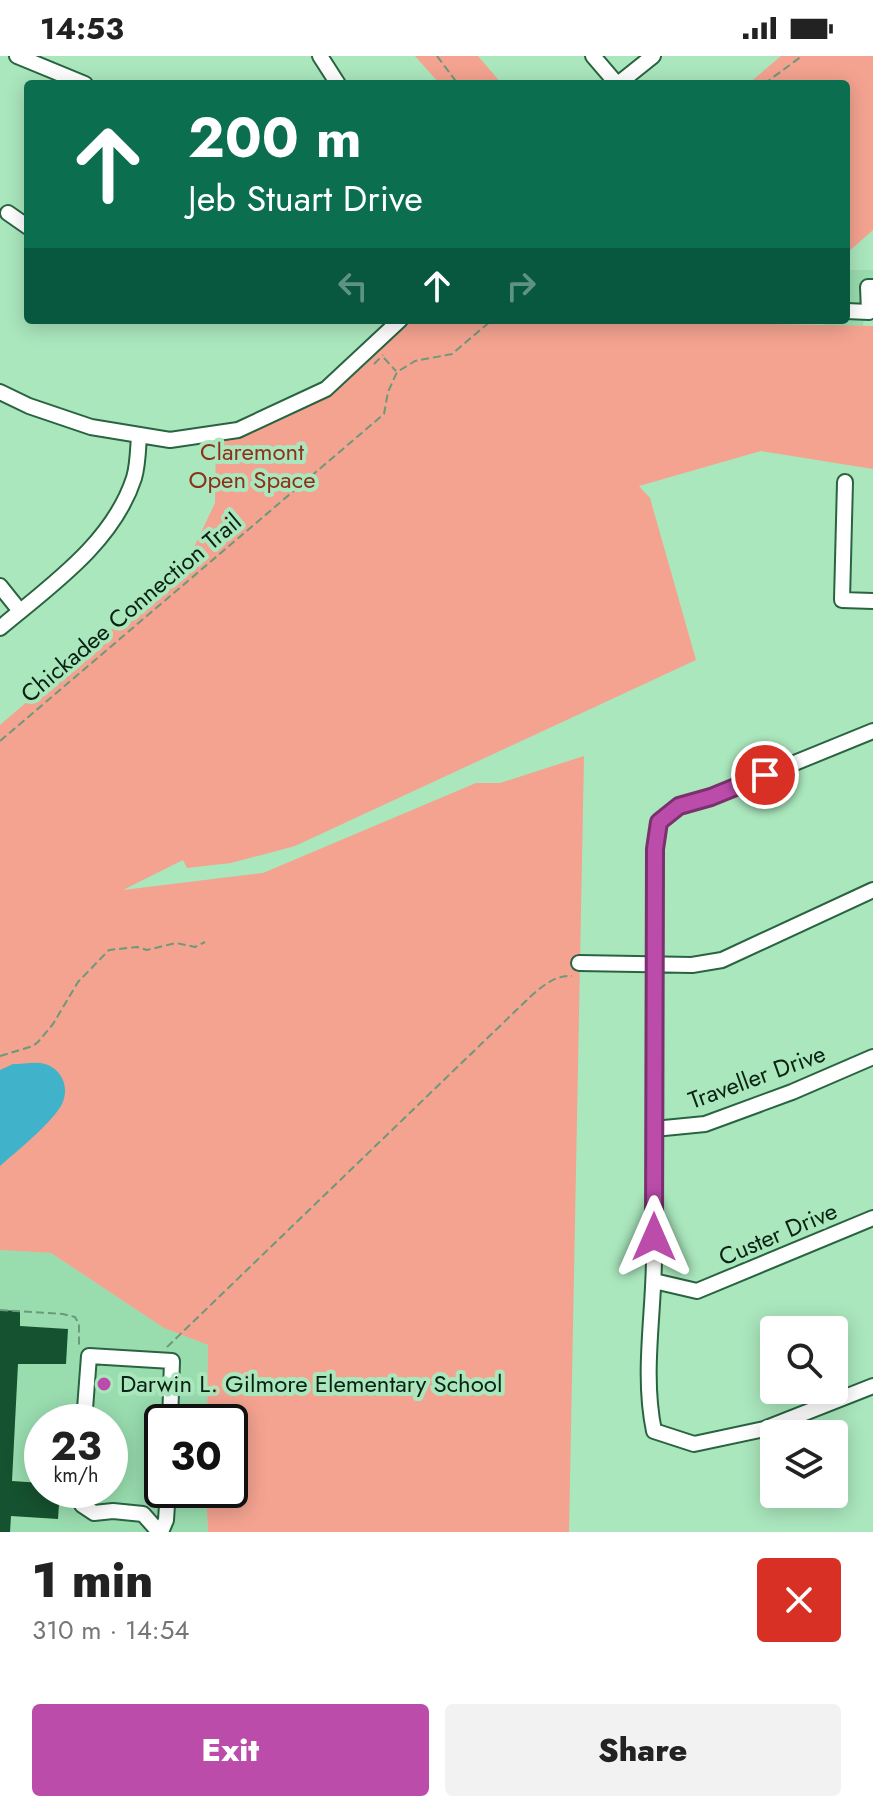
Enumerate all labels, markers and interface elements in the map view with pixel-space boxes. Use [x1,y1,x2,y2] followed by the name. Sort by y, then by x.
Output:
[40,7,124,50] text: 14:53
[188,97,362,178] text: 200 m
[56,112,160,216] icon: ahead
[188,172,423,224] text: Jeb Stuart Drive
[331,264,375,308] icon: left
[415,264,459,308] icon: ahead
[499,264,543,308] icon: right
[188,434,316,497] park label: Claremont Open Space
[13,505,249,711] street label: Chickadee Connection Trail
[731,741,799,809] pin
[743,753,787,797] icon: arrive
[683,1036,830,1118] street label: Traveller Drive
[713,1193,842,1274] street label: Custer Drive
[612,1195,696,1279] position arrow
[760,1316,848,1508] map controls
[760,1316,848,1404] button: search
[120,1366,502,1401] place label: Darwin L. Gilmore Elementary School
[95,1375,113,1393] marker: Darwin L. Gilmore Elementary School
[144,1404,248,1508] speed limit sign: 30
[50,1417,102,1475] text: 23
[760,1420,848,1508] button: layers
[53,1461,99,1490] text: km/h
[32,1546,153,1615] text: 1 min
[757,1558,841,1642] button: close
[32,1611,189,1649] text: 310 m · 14:54
[32,1704,429,1796] button: Exit
[445,1704,841,1796] button: Share

